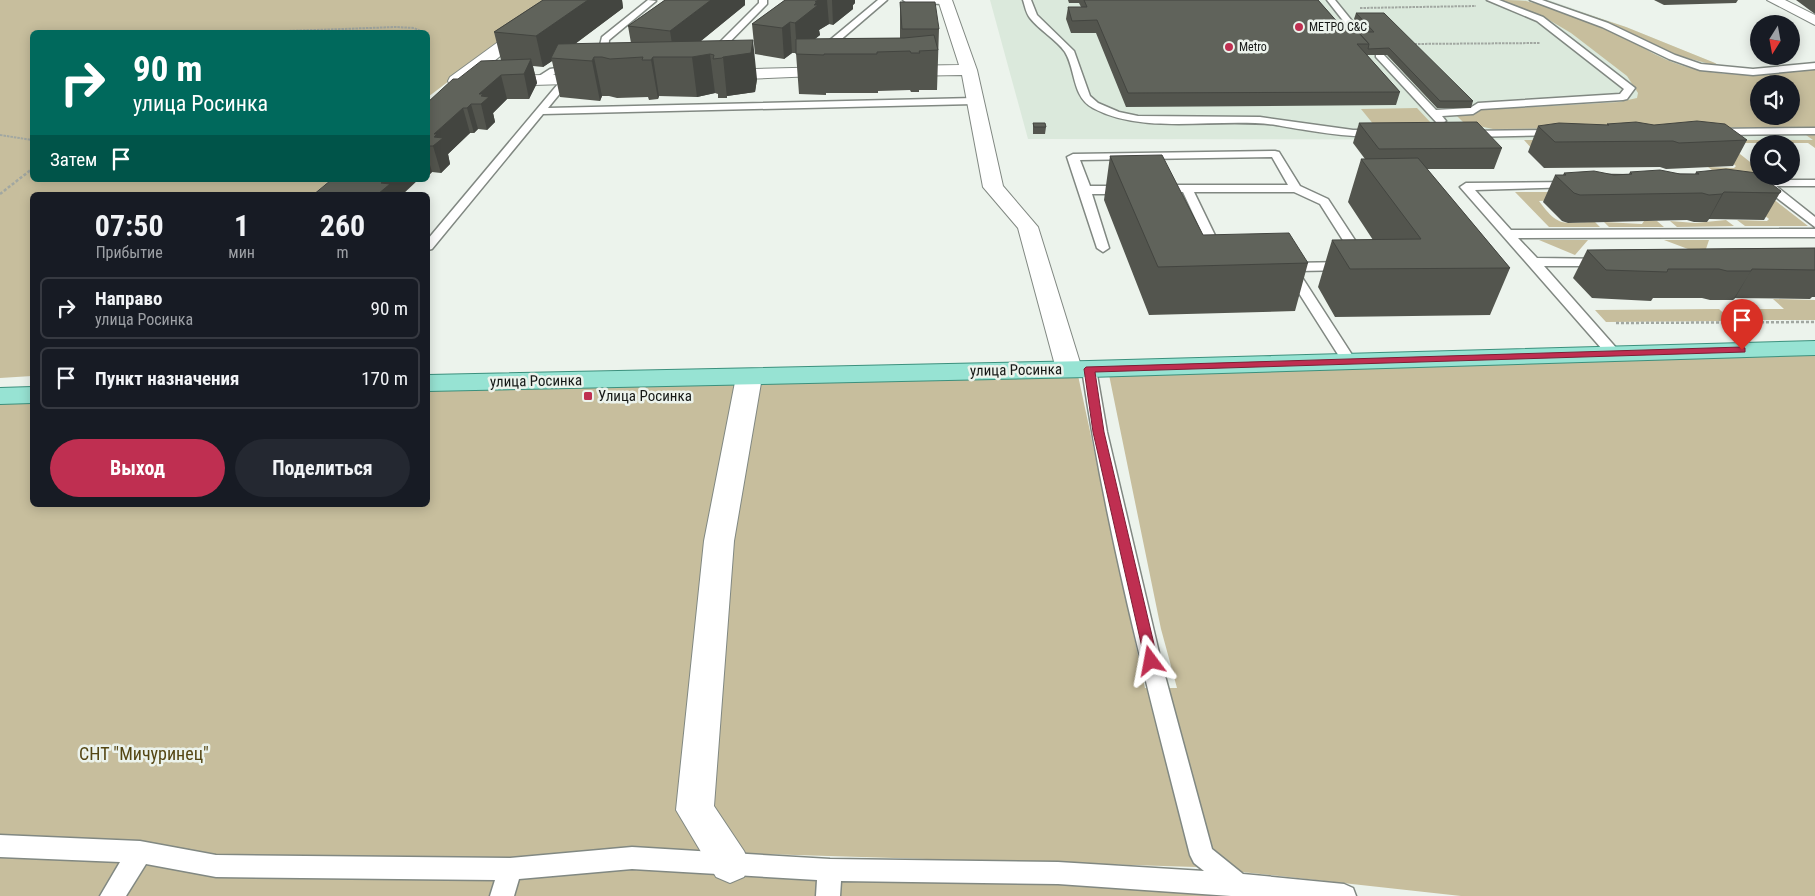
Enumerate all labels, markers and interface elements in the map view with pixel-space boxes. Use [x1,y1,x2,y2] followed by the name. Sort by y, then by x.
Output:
[1750,15,1800,65] north arrow
[1750,15,1800,185] map controls
[1309,20,1367,34] place label: МЕТРО С&С
[1293,21,1305,33] marker: МЕТРО С&С
[1239,40,1267,54] place label: Metro
[1223,41,1235,53] marker: Metro
[133,49,202,90] text: 90 m
[50,50,115,115] icon: right
[1750,75,1800,125] button: sound
[133,91,268,116] text: улица Росинка
[1750,135,1800,185] button: search
[107,145,135,173] icon: arrive
[50,148,97,171] text: Затем
[95,208,164,243] text: 07:50
[234,208,249,243] text: 1
[320,208,365,243] text: 260
[96,243,163,262] text: Прибытие
[228,243,255,262] text: мин
[336,243,349,262] text: m
[95,287,162,310] text: Направо
[52,294,80,322] icon: right
[371,297,408,320] text: 90 m
[1721,299,1763,350] pin
[1728,306,1756,334] icon: arrive
[95,310,193,329] text: улица Росинка
[970,360,1062,380] street label: улица Росинка
[52,364,80,392] icon: arrive
[95,367,239,390] text: Пункт назначения
[361,367,408,390] text: 170 m
[490,371,582,391] street label: улица Росинка
[598,387,692,405] place label: Улица Росинка
[582,390,594,402] marker: Улица Росинка
[50,439,225,497] button: Выход
[235,439,410,497] button: Поделиться
[1124,634,1176,686] position arrow
[79,743,209,764] park label: СНТ "Мичуринец"

